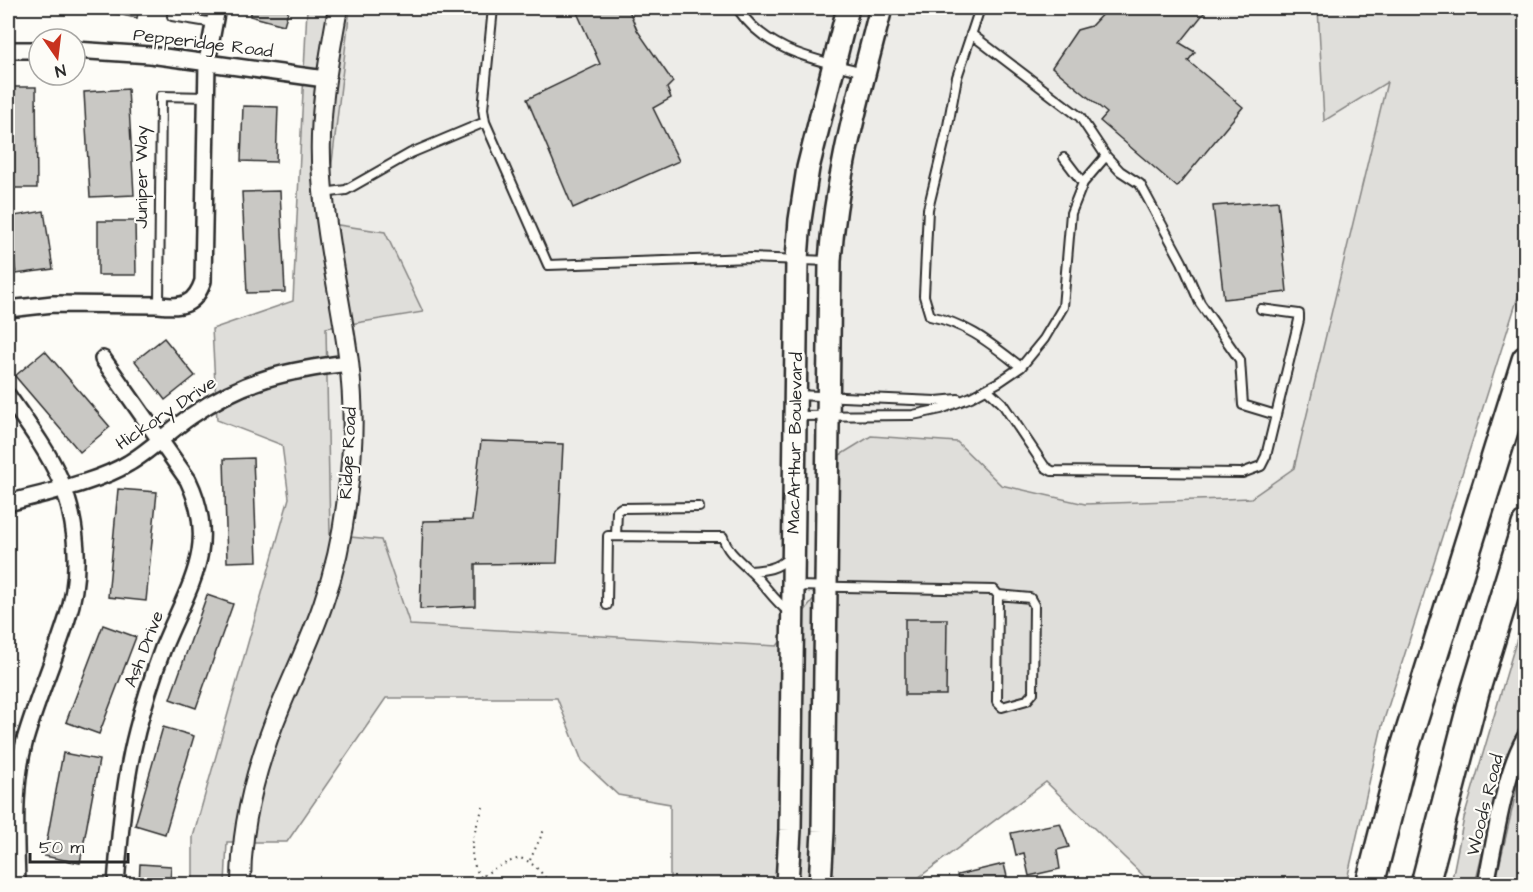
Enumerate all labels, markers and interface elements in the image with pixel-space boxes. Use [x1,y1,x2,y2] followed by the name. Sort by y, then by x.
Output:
[132,22,274,65] street label: Pepperidge Road
[27,27,87,87] north arrow
[53,59,68,82] text: N
[129,125,155,229] street label: Juniper Way
[781,352,809,534] street label: MacArthur Boulevard
[111,370,222,457] street label: Hickory Drive
[333,406,364,500] street label: Ridge Road
[118,607,170,691] street label: Ash Drive
[1460,752,1510,858] street label: Woods Road
[30,826,128,864] scale bar
[39,835,84,860] text: 50 m

